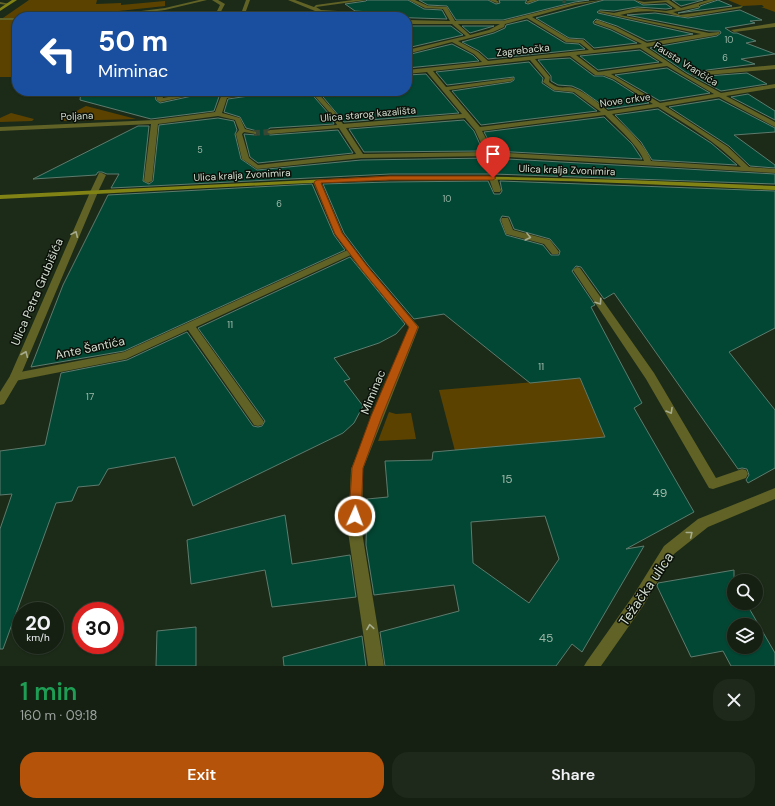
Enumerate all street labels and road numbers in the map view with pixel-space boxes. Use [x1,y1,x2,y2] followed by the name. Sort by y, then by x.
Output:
[651,39,721,89] street label: Fausta Vrančića
[496,41,550,59] street label: Zagrebačka
[599,90,652,110] street label: Nove crkve
[320,103,416,125] street label: Ulica starog kazališta
[60,109,94,123] street label: Poljana
[518,162,616,178] street label: Ulica kralja Zvonimira
[193,166,291,184] street label: Ulica kralja Zvonimira
[7,236,67,348] street label: Ulica Petra Grubišića
[54,333,126,363] street label: Ante Šantića
[357,367,389,417] street label: Miminac
[615,549,677,629] street label: Težačka ulica

